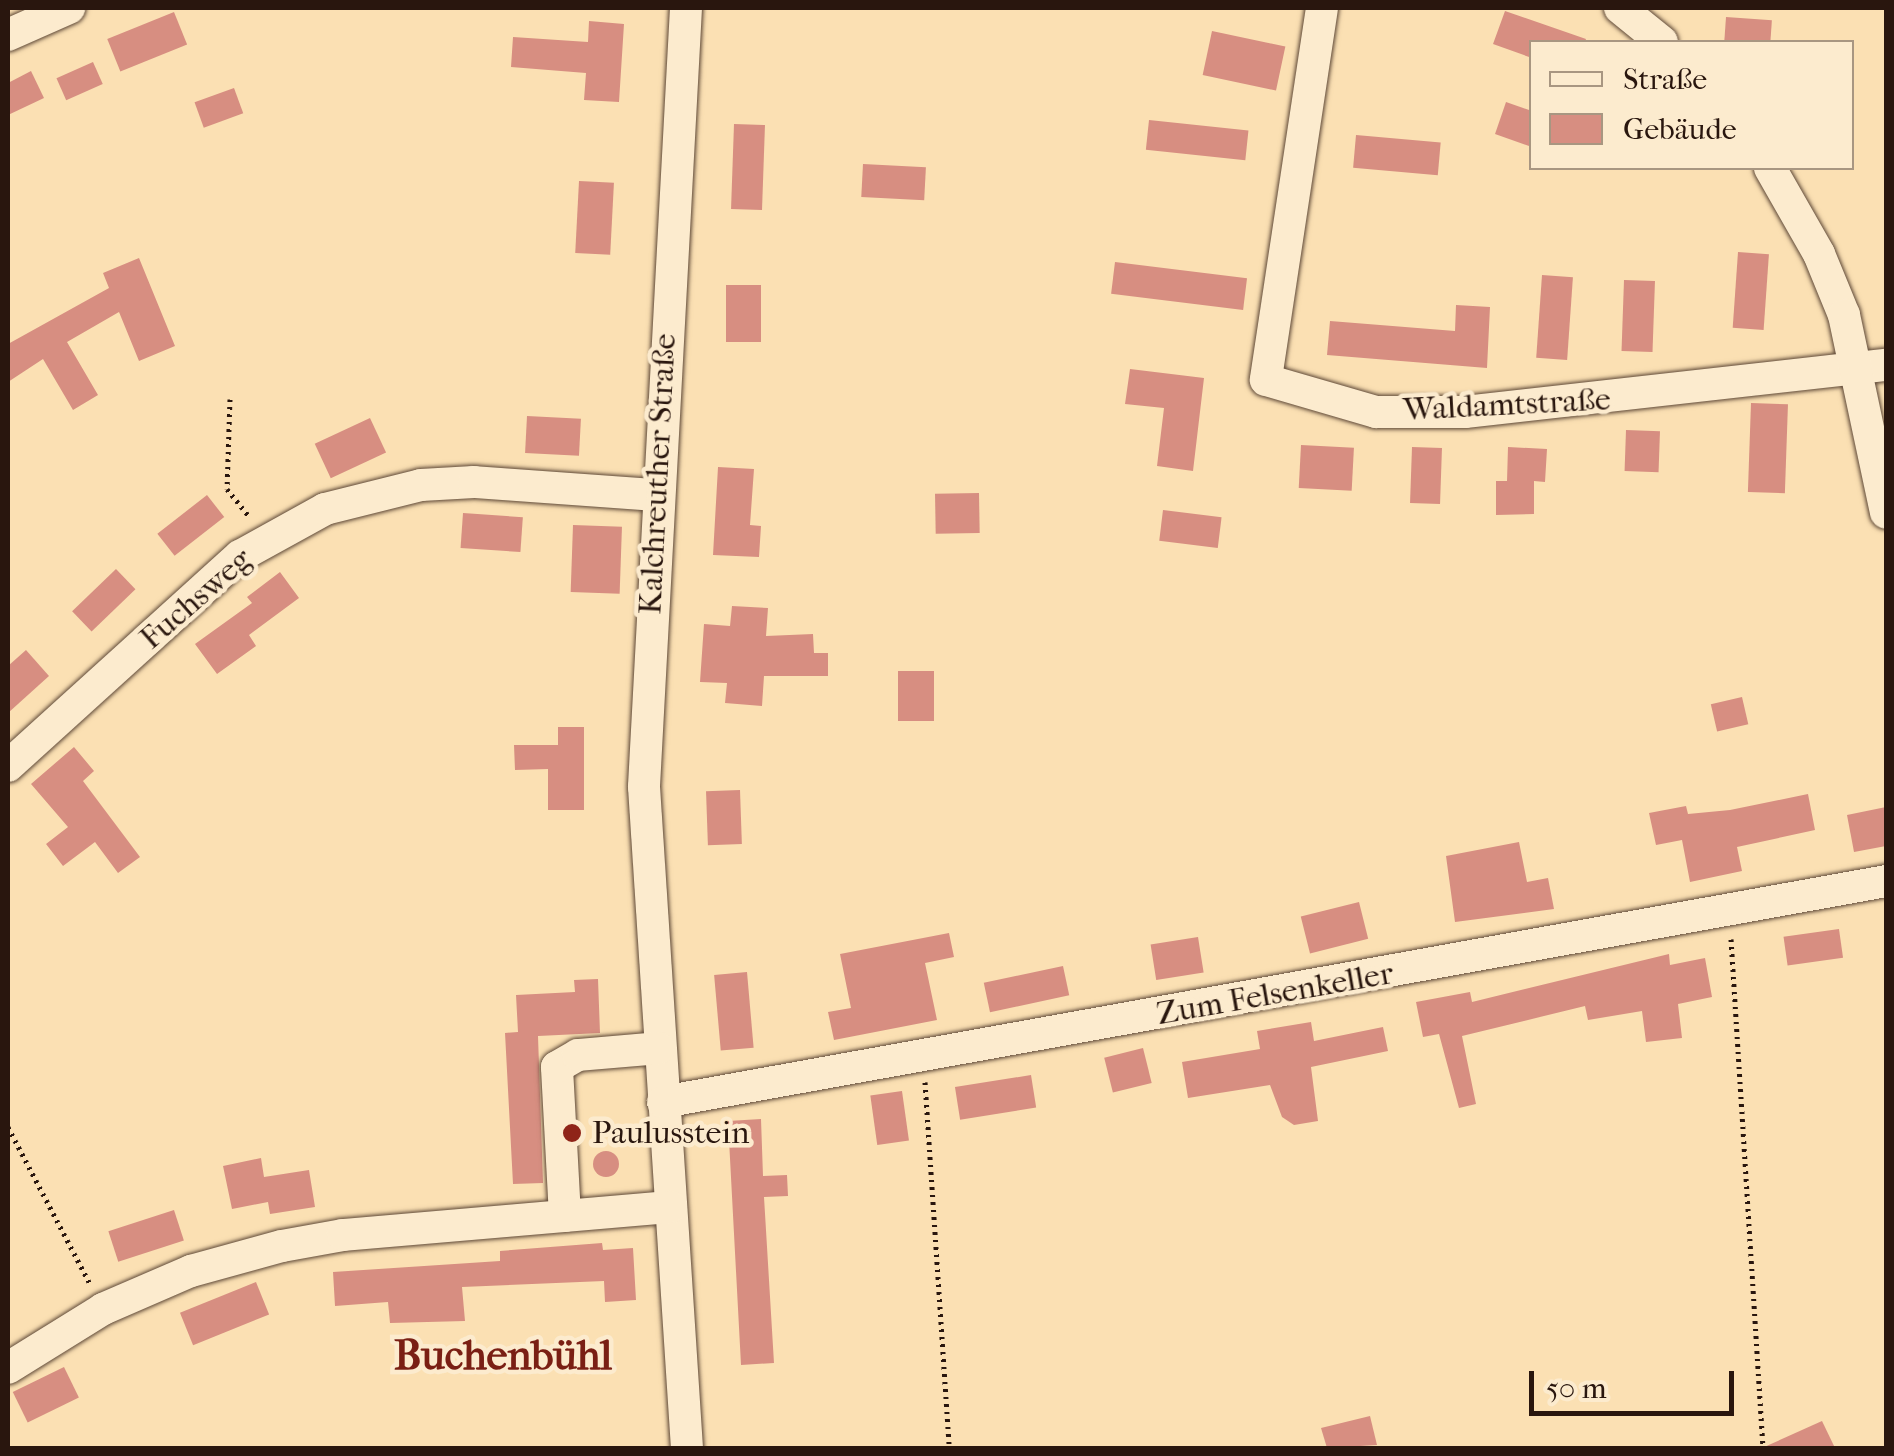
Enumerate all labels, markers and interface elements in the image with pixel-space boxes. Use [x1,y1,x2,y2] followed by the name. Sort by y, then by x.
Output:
[1529,40,1854,170] legend
[1623,62,1707,97] text: Straße
[1623,112,1737,147] text: Gebäude
[631,332,685,616] street label: Kalchreuther Straße
[1402,380,1612,430] street label: Waldamtstraße
[132,540,260,658] street label: Fuchsweg
[1154,954,1396,1034] street label: Zum Felsenkeller
[592,1114,749,1152] place label: Paulusstein
[561,1122,583,1144] marker: Paulusstein
[394,1331,612,1381] district label: Buchenbühl
[1534,1351,1739,1413] scale bar
[1546,1371,1607,1406] text: 50 m

